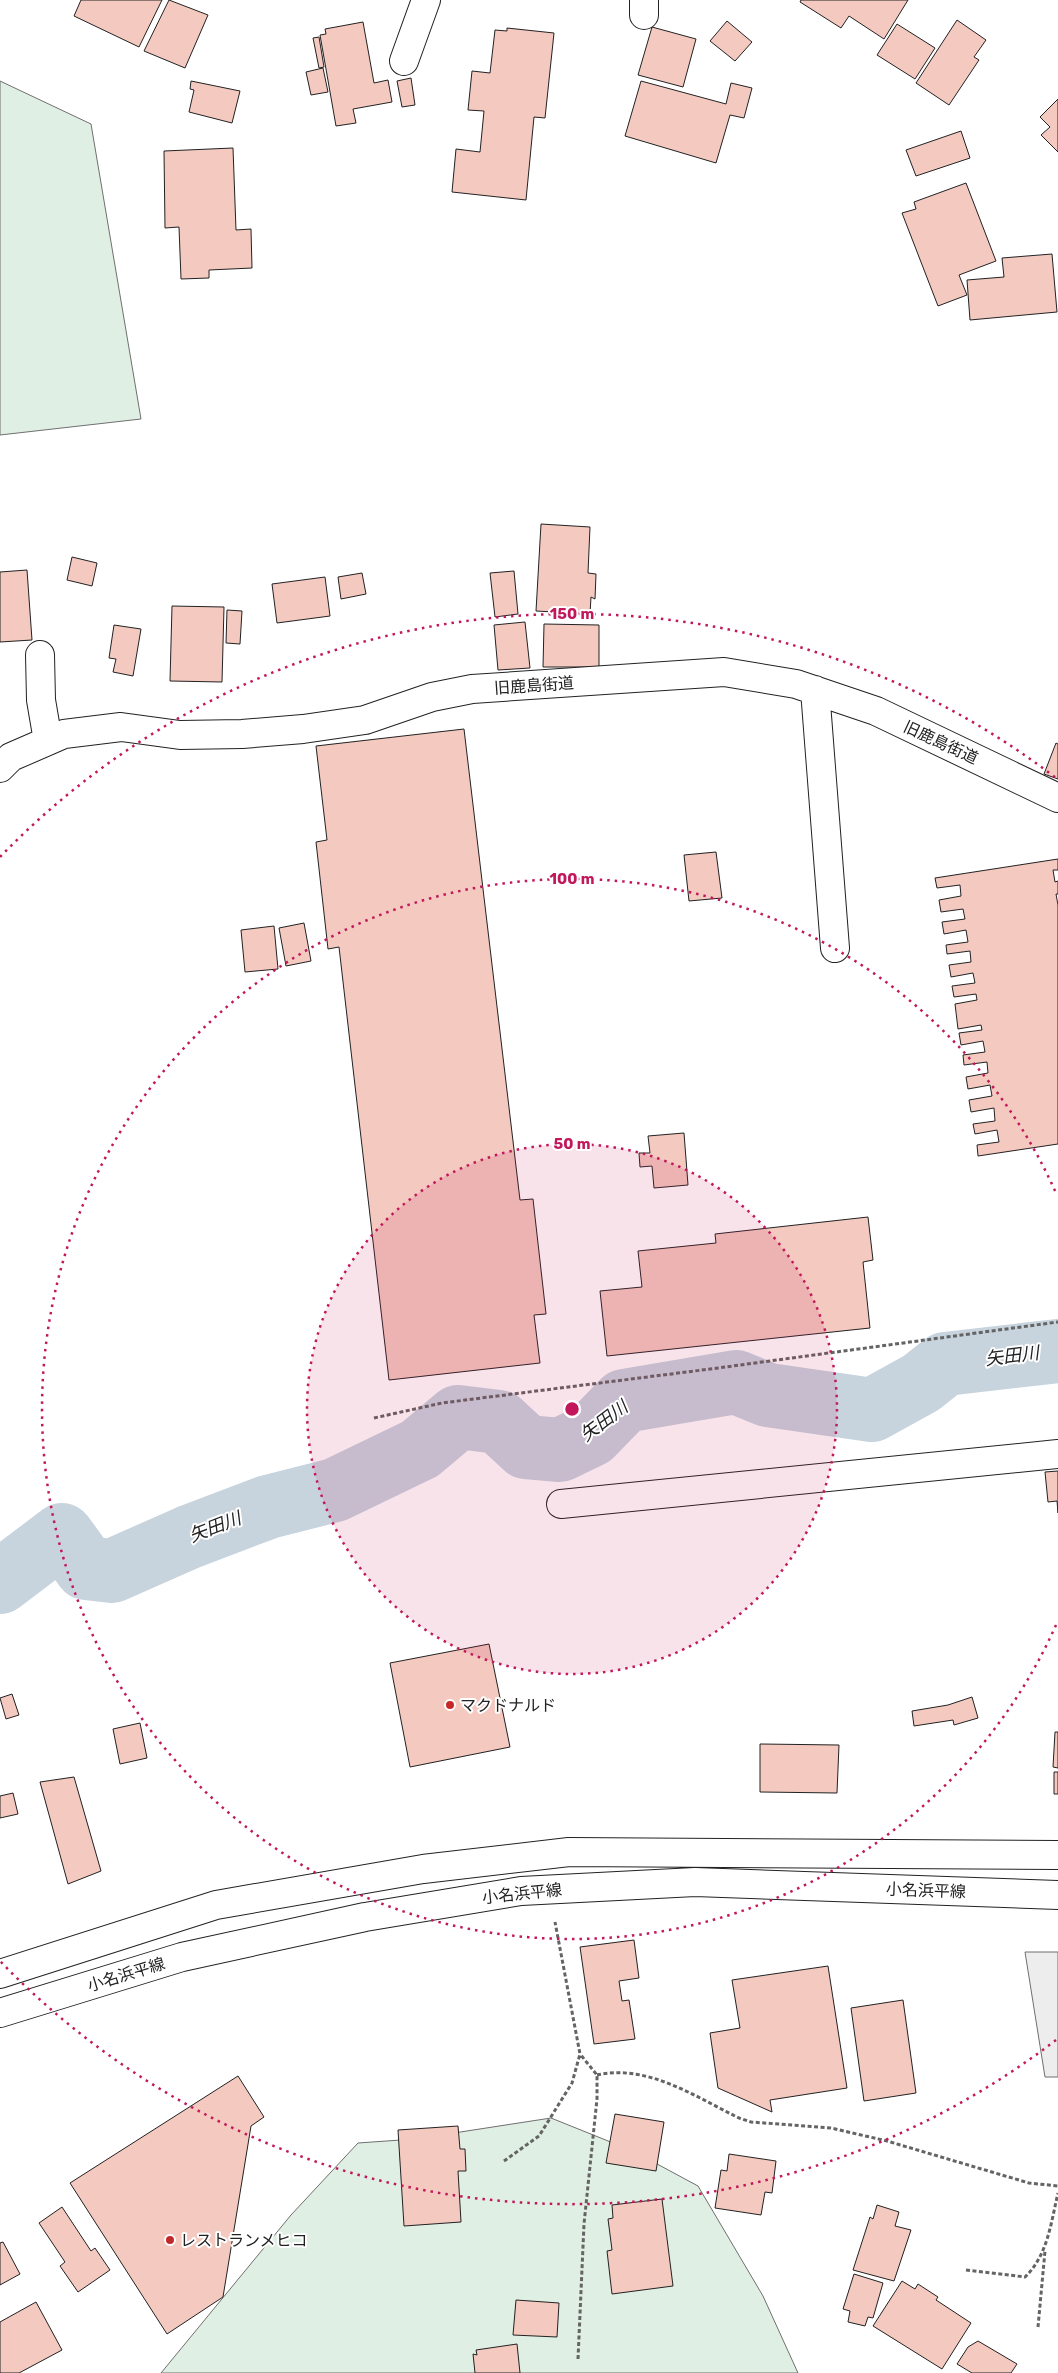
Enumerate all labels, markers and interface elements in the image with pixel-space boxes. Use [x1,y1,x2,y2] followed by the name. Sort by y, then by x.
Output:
[550,605,594,623] text: 150 m
[493,673,575,698] street label: 旧鹿島街道
[901,717,981,768] street label: 旧鹿島街道
[550,870,594,888] text: 100 m
[554,1135,590,1153] text: 50 m
[984,1342,1042,1370] water label: 矢田川
[576,1395,634,1446] water label: 矢田川
[563,1400,581,1418] centre of rings
[186,1506,246,1547] water label: 矢田川
[460,1696,556,1715] place label: マクドナルド
[444,1699,456,1711] marker: マクドナルド
[481,1880,563,1907] street label: 小名浜平線
[886,1880,966,1901] street label: 小名浜平線
[85,1954,167,1995] street label: 小名浜平線
[180,2231,308,2250] place label: レストランメヒコ
[164,2234,176,2246] marker: レストランメヒコ

